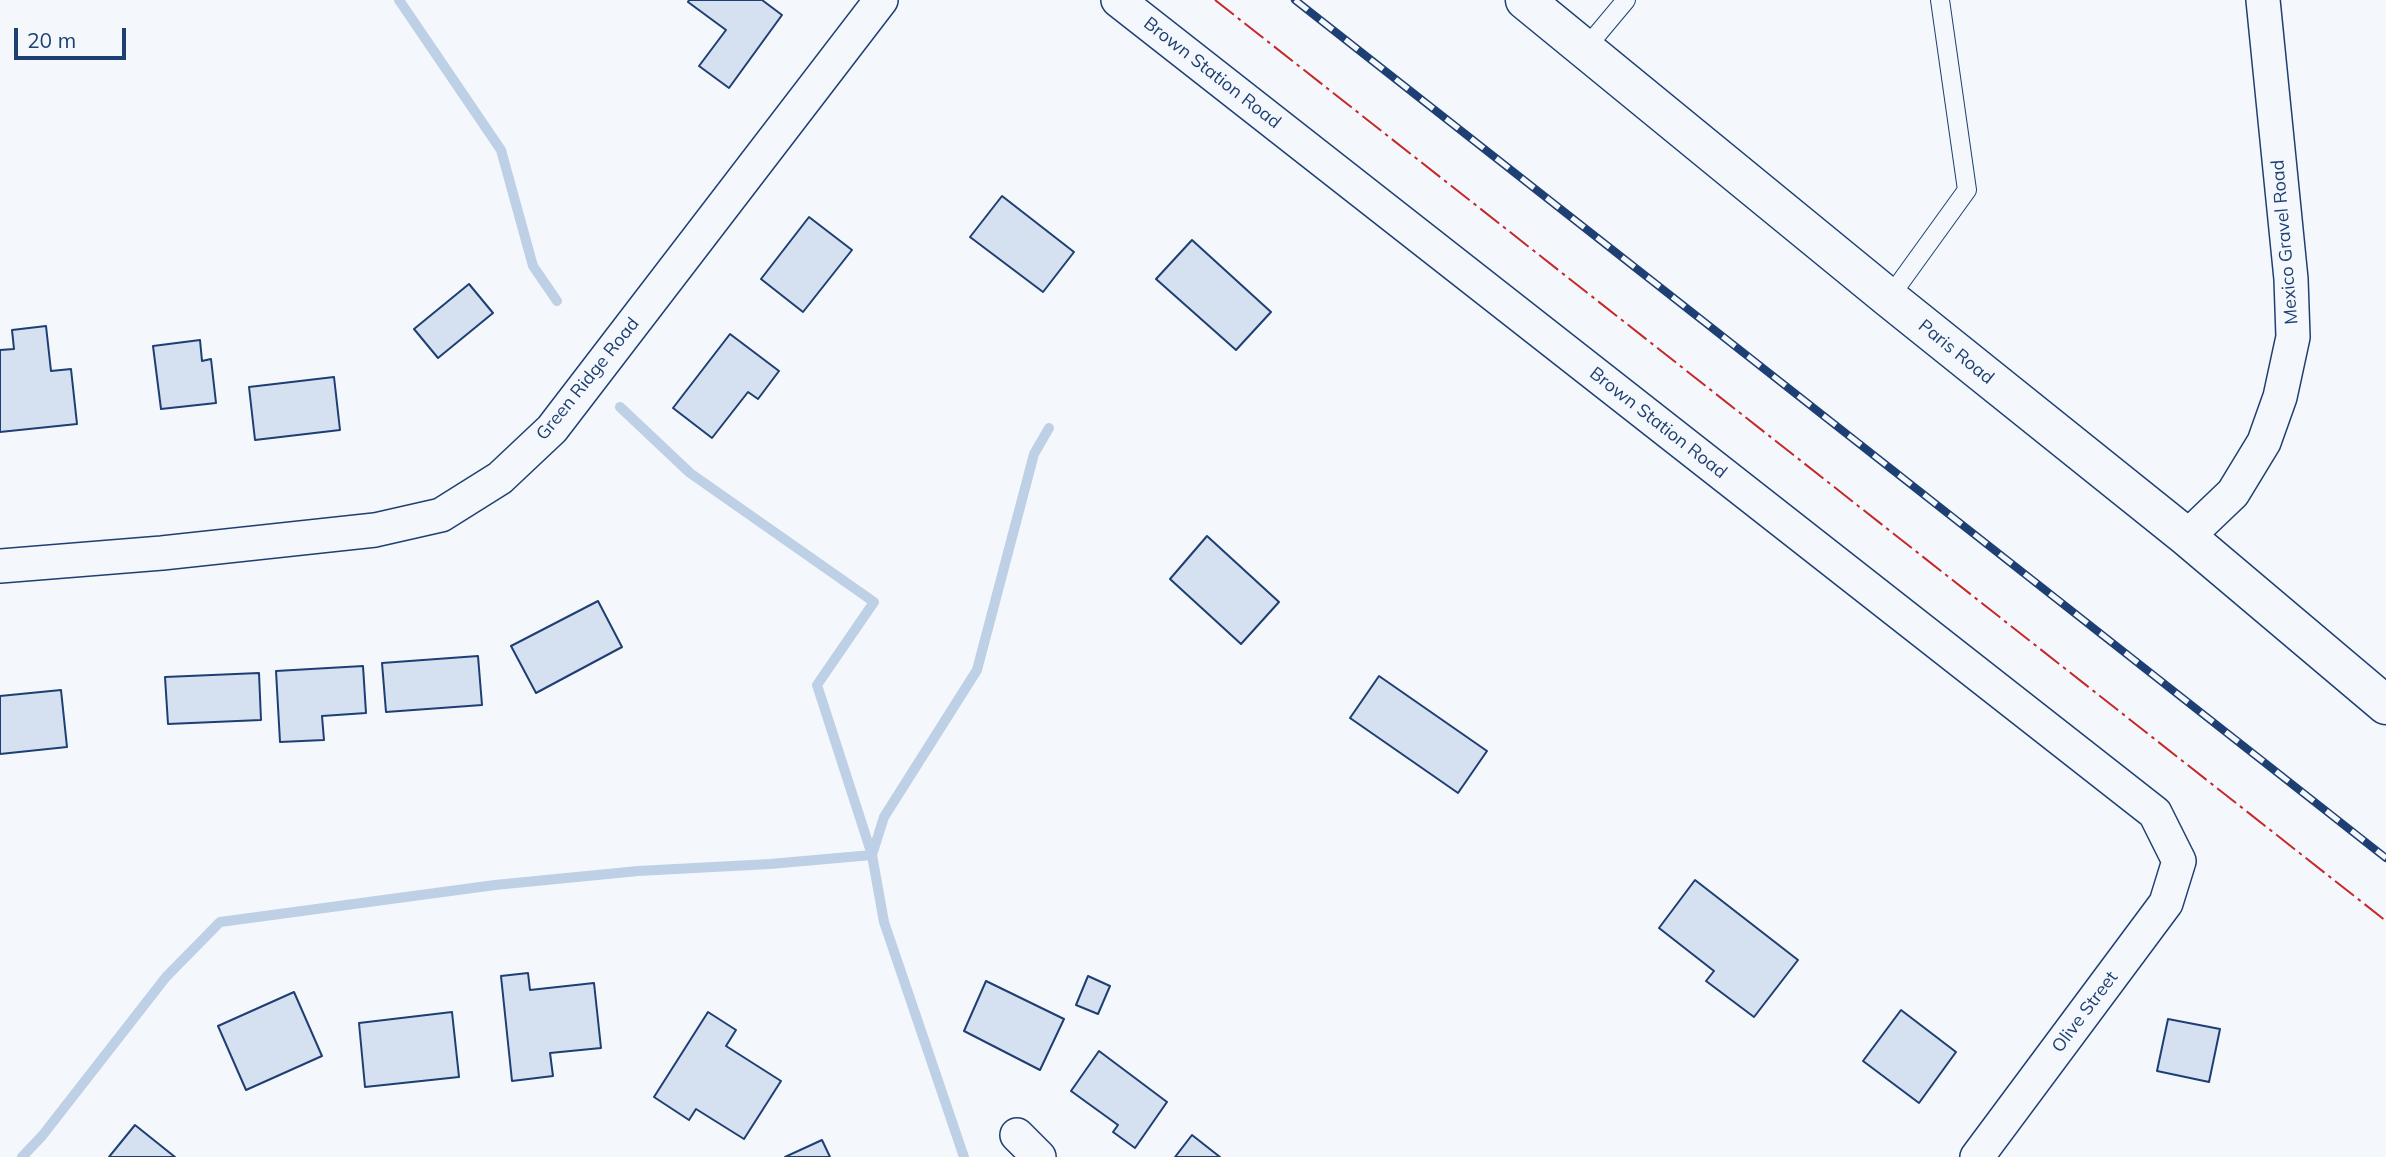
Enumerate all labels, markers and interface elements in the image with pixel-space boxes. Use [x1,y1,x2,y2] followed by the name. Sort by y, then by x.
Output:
[1139,13,1285,133] street label: Brown Station Road
[18,14,130,58] scale bar
[27,27,76,53] text: 20 m
[2267,159,2303,325] street label: Mexico Gravel Road
[532,313,644,445] street label: Green Ridge Road
[1914,315,1998,389] street label: Paris Road
[1585,363,1731,483] street label: Brown Station Road
[2047,967,2123,1057] street label: Olive Street

